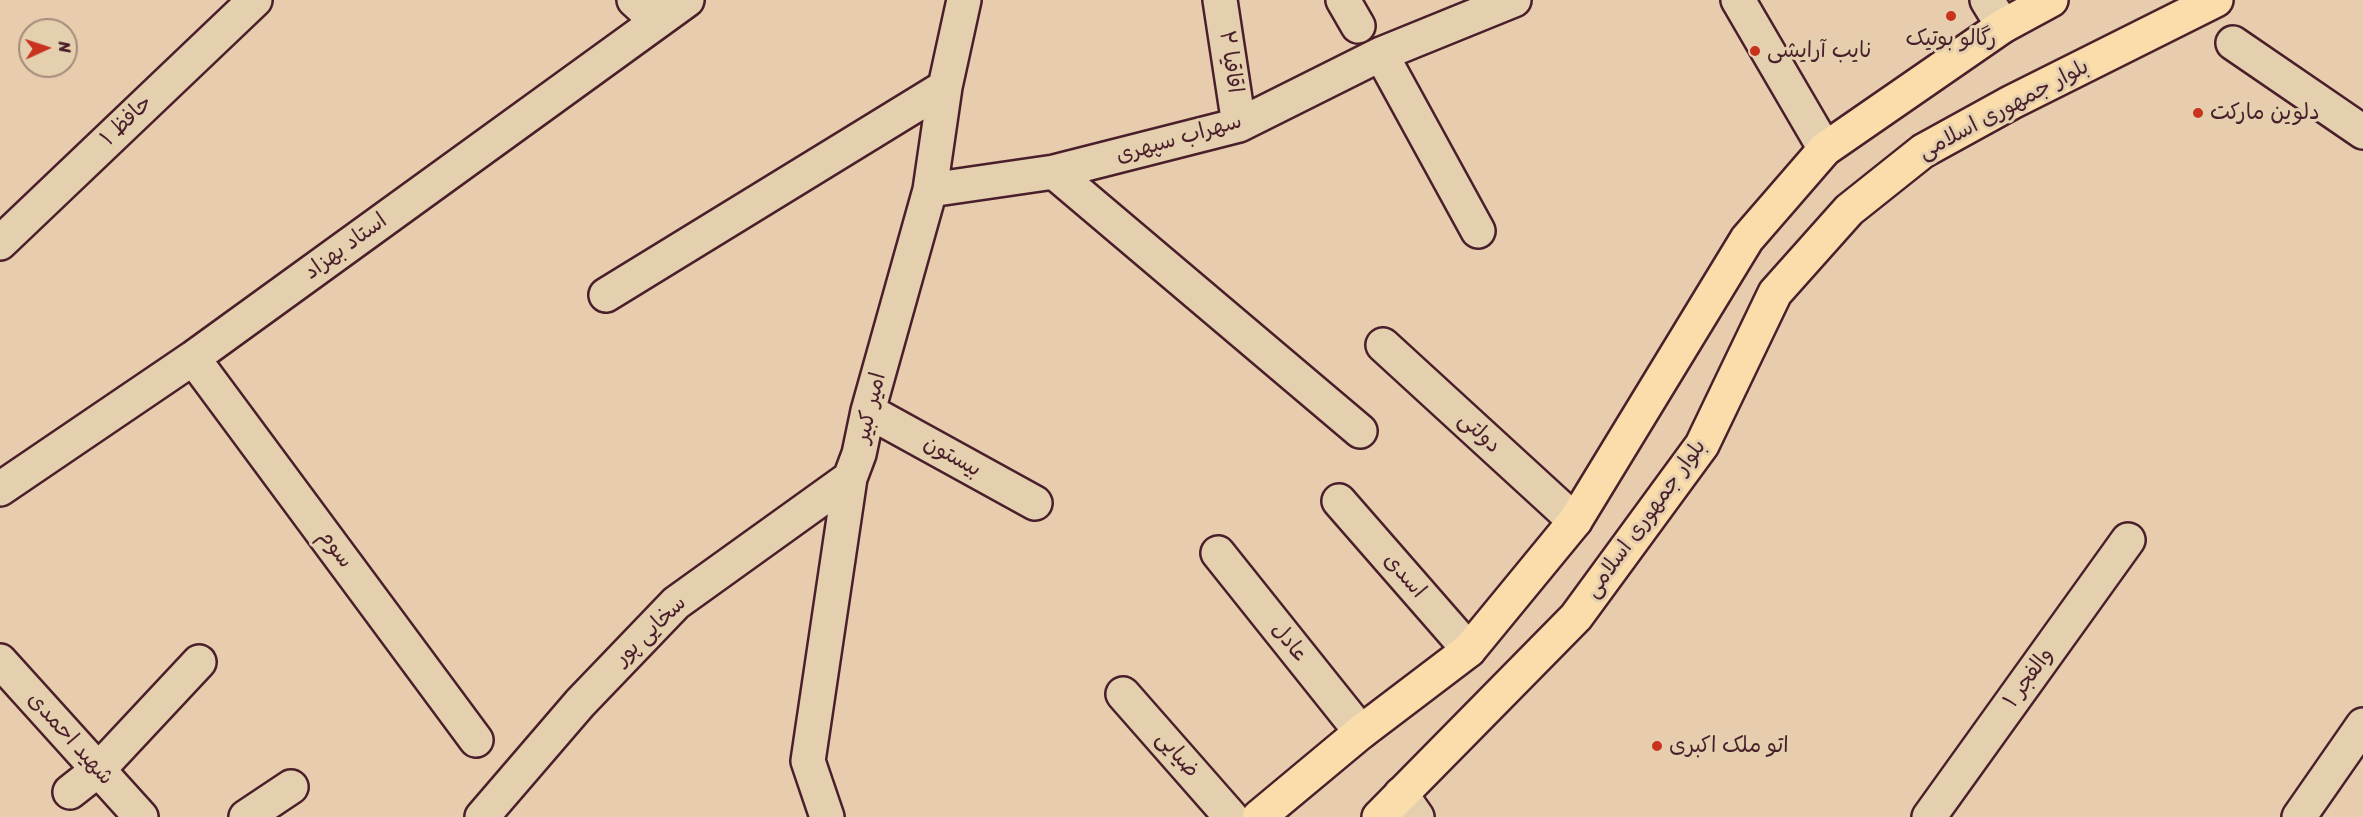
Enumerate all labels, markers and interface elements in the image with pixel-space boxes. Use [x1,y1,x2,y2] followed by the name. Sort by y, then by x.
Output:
[1944,9,1958,23] marker: رگالو بوتیک
[18,18,78,78] north arrow
[1906,26,1996,52] place label: رگالو بوتیک
[1213,29,1247,95] street label: اقاقیا ۲
[1767,38,1871,64] place label: نایب آرایشی
[50,41,79,53] text: N
[1748,44,1762,58] marker: نایب آرایشی
[1914,54,2094,166] street label: بلوار جمهوری اسلامی
[96,90,158,152] street label: حافظ ۱
[2210,100,2320,126] place label: دلوین مارکت
[2191,106,2205,120] marker: دلوین مارکت
[1113,108,1245,170] street label: سهراب سپهری
[299,208,393,286] street label: استاد بهزاد
[850,370,892,446] street label: امیر کبیر
[1452,407,1506,459] street label: دولتی
[918,430,986,484] street label: بیستون
[1580,435,1712,603] street label: بلوار جمهوری اسلامی
[312,524,358,574] street label: سوم
[1377,548,1431,604] street label: اسدی
[610,590,692,672] street label: سخایی پور
[1265,617,1313,669] street label: عادل
[1998,643,2060,713] street label: والفجر ۱
[21,687,119,791] street label: شهید احمدی
[1150,726,1204,784] street label: ضیایی
[1669,733,1789,759] place label: اتو ملک اکبری
[1650,739,1664,753] marker: اتو ملک اکبری

